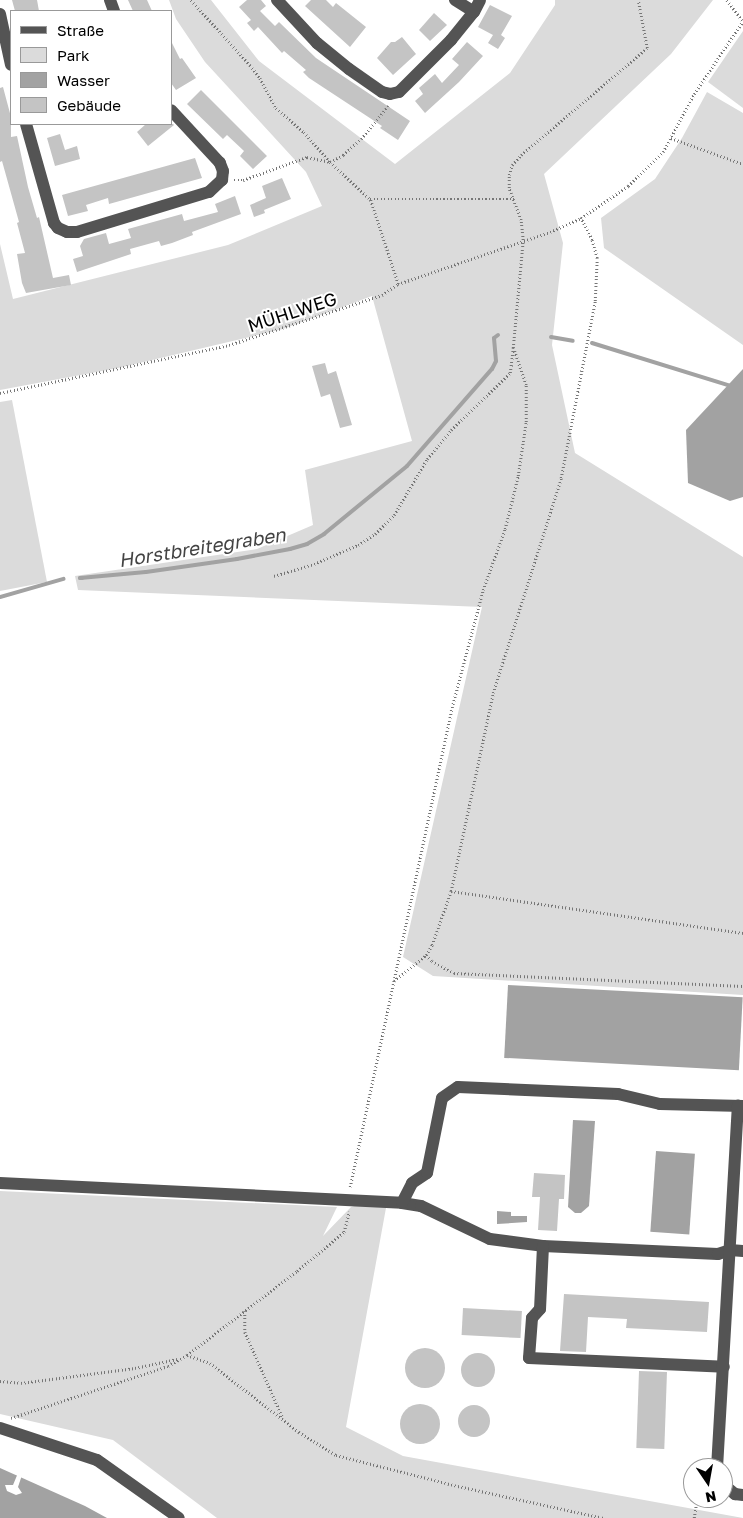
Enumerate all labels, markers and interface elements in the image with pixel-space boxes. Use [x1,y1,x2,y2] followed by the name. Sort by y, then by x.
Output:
[10,10,172,125] legend
[57,21,104,39] text: Straße
[57,46,89,64] text: Park
[57,71,110,89] text: Wasser
[57,96,121,114] text: Gebäude
[245,287,339,337] street label: MÜHLWEG
[117,523,287,571] water label: Horstbreitegraben
[683,1458,733,1508] north arrow
[704,1488,718,1507] text: N

